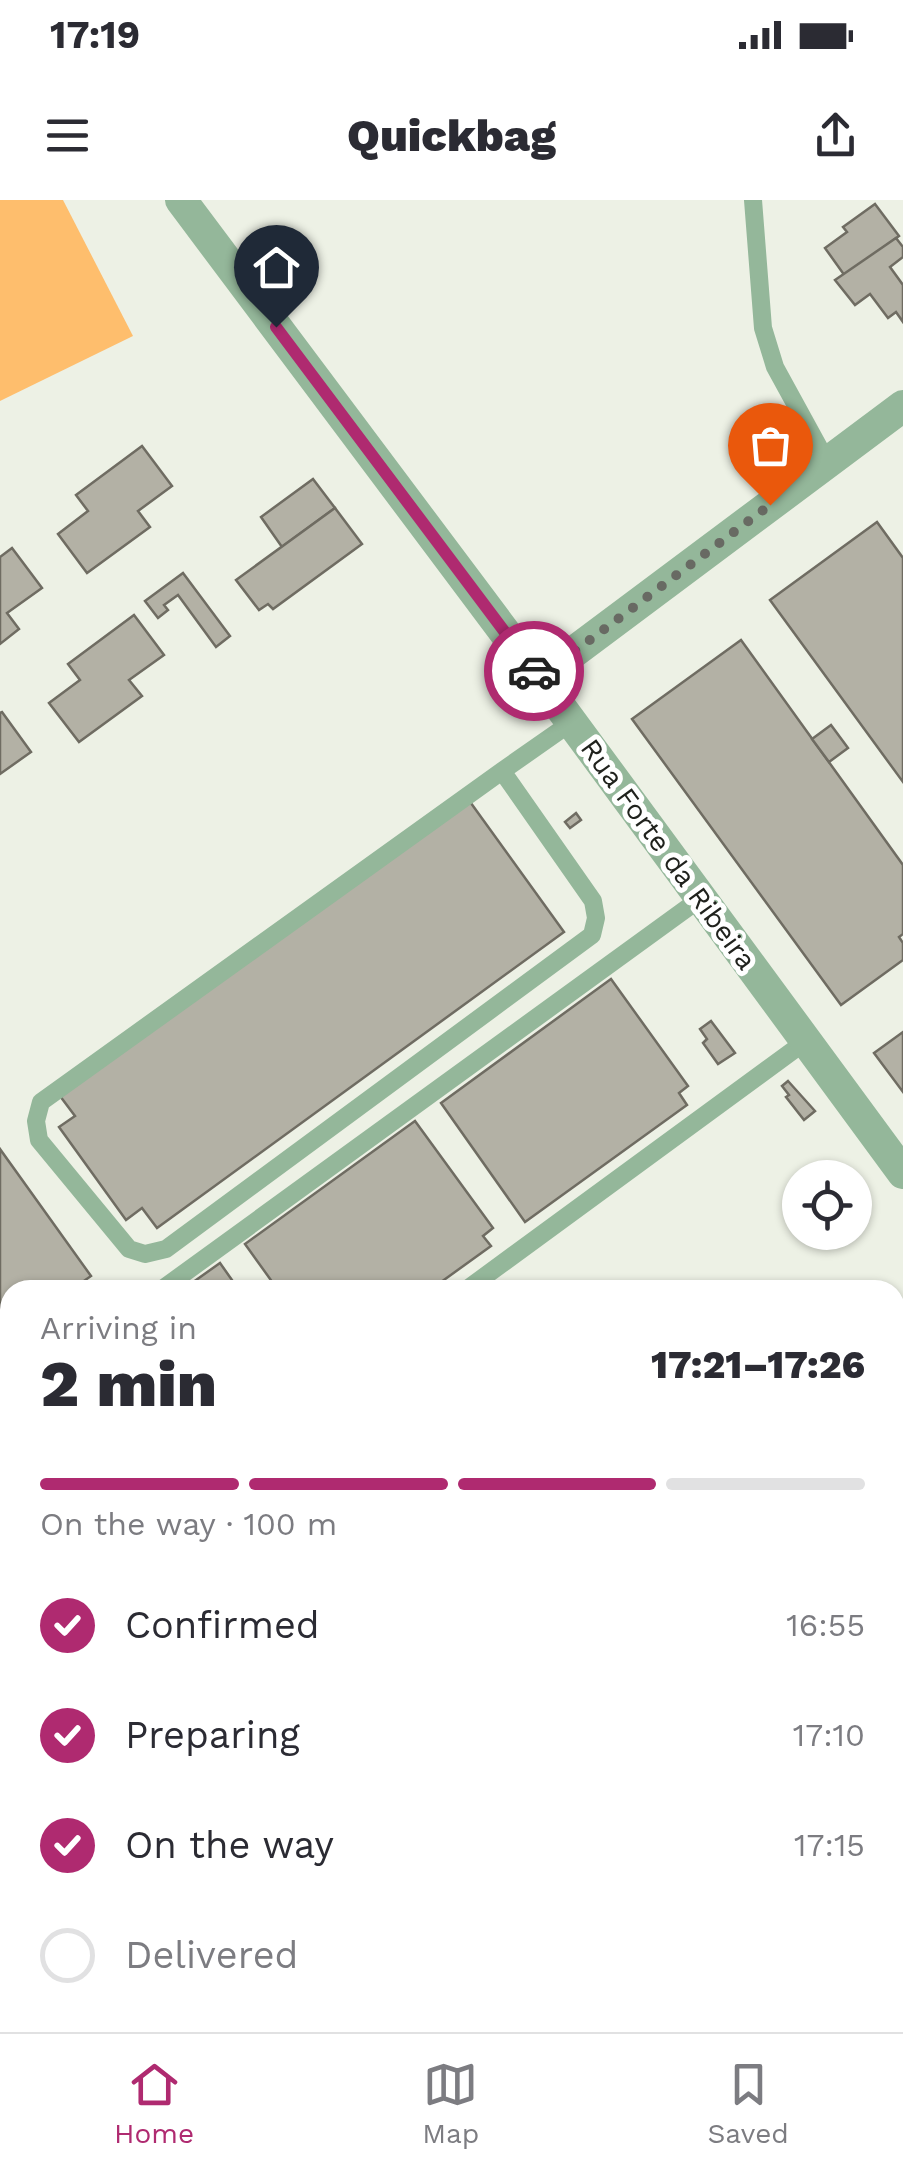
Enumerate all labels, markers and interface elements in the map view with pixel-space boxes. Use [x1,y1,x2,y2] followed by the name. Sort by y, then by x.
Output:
[50,13,140,57] text: 17:19
[40,108,95,163] icon: menu
[808,108,863,163] icon: share
[347,109,556,162] text: Quickbag
[234,225,319,328] pin
[249,240,304,295] icon: home
[728,403,813,506] pin
[743,418,798,473] icon: bag
[484,621,584,721] courier
[507,644,562,699] icon: car
[574,733,763,976] street label: Rua Forte da Ribeira
[782,1160,872,1250] map controls
[782,1160,872,1250] button: locate
[40,1309,197,1347] text: Arriving in
[651,1343,865,1387] text: 17:21–17:26
[40,1346,217,1422] text: 2 min
[40,1505,337,1543] text: On the way · 100 m
[40,1598,95,1653] icon: check
[125,1603,320,1647] text: Confirmed
[786,1606,865,1644] text: 16:55
[40,1708,95,1763] icon: check
[125,1713,300,1757] text: Preparing
[793,1716,865,1754] text: 17:10
[40,1818,95,1873] icon: check
[125,1823,334,1867] text: On the way
[794,1826,865,1864] text: 17:15
[125,1933,298,1977] text: Delivered
[114,2057,194,2150] tab: Home
[422,2057,479,2150] tab: Map
[708,2057,789,2150] tab: Saved

